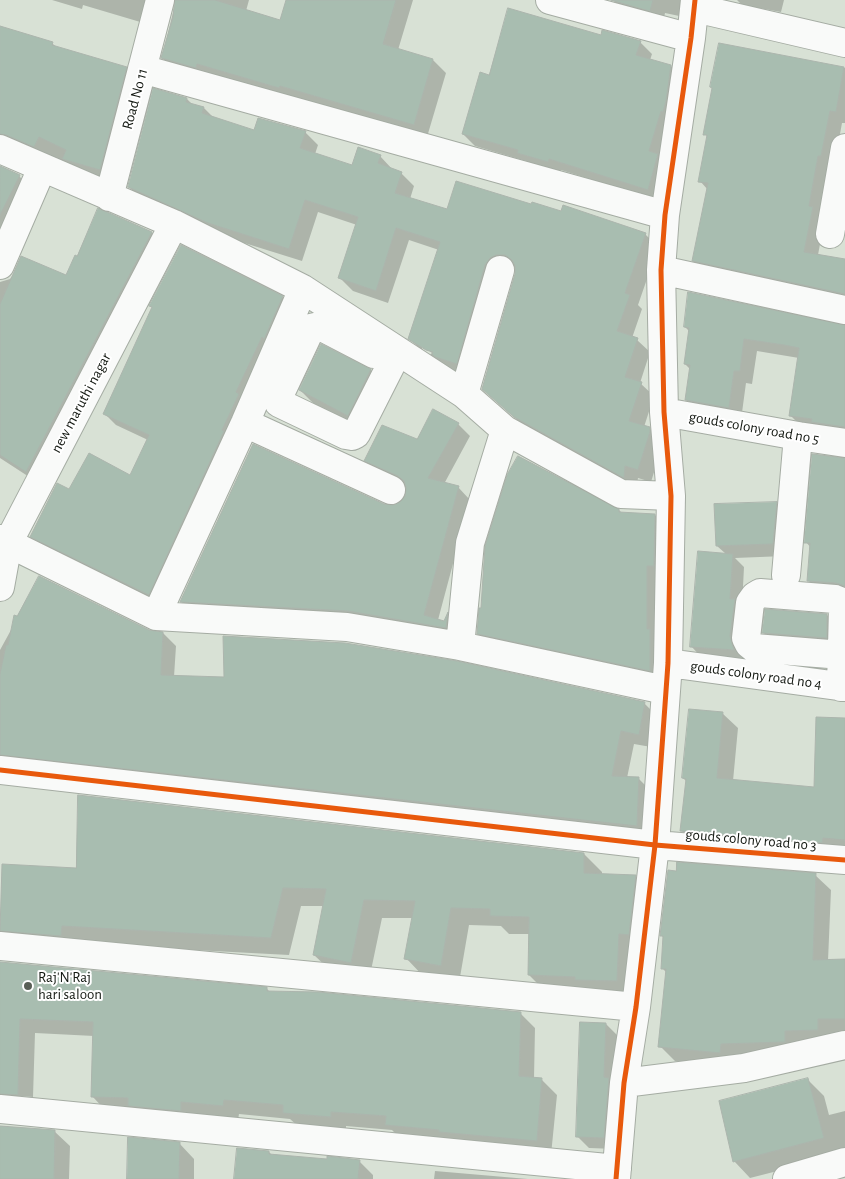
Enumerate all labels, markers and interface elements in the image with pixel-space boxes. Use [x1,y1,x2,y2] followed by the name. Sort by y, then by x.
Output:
[118,67,152,131] street label: Road No 11
[47,350,115,456] street label: new maruthi nagar
[688,408,820,448] street label: gouds colony road no 5
[689,657,823,693] street label: gouds colony road no 4
[685,825,817,855] street label: gouds colony road no 3
[38,968,102,1003] place label: Raj'N'Raj hari saloon
[22,980,34,992] marker: Raj'N'Raj hari saloon

